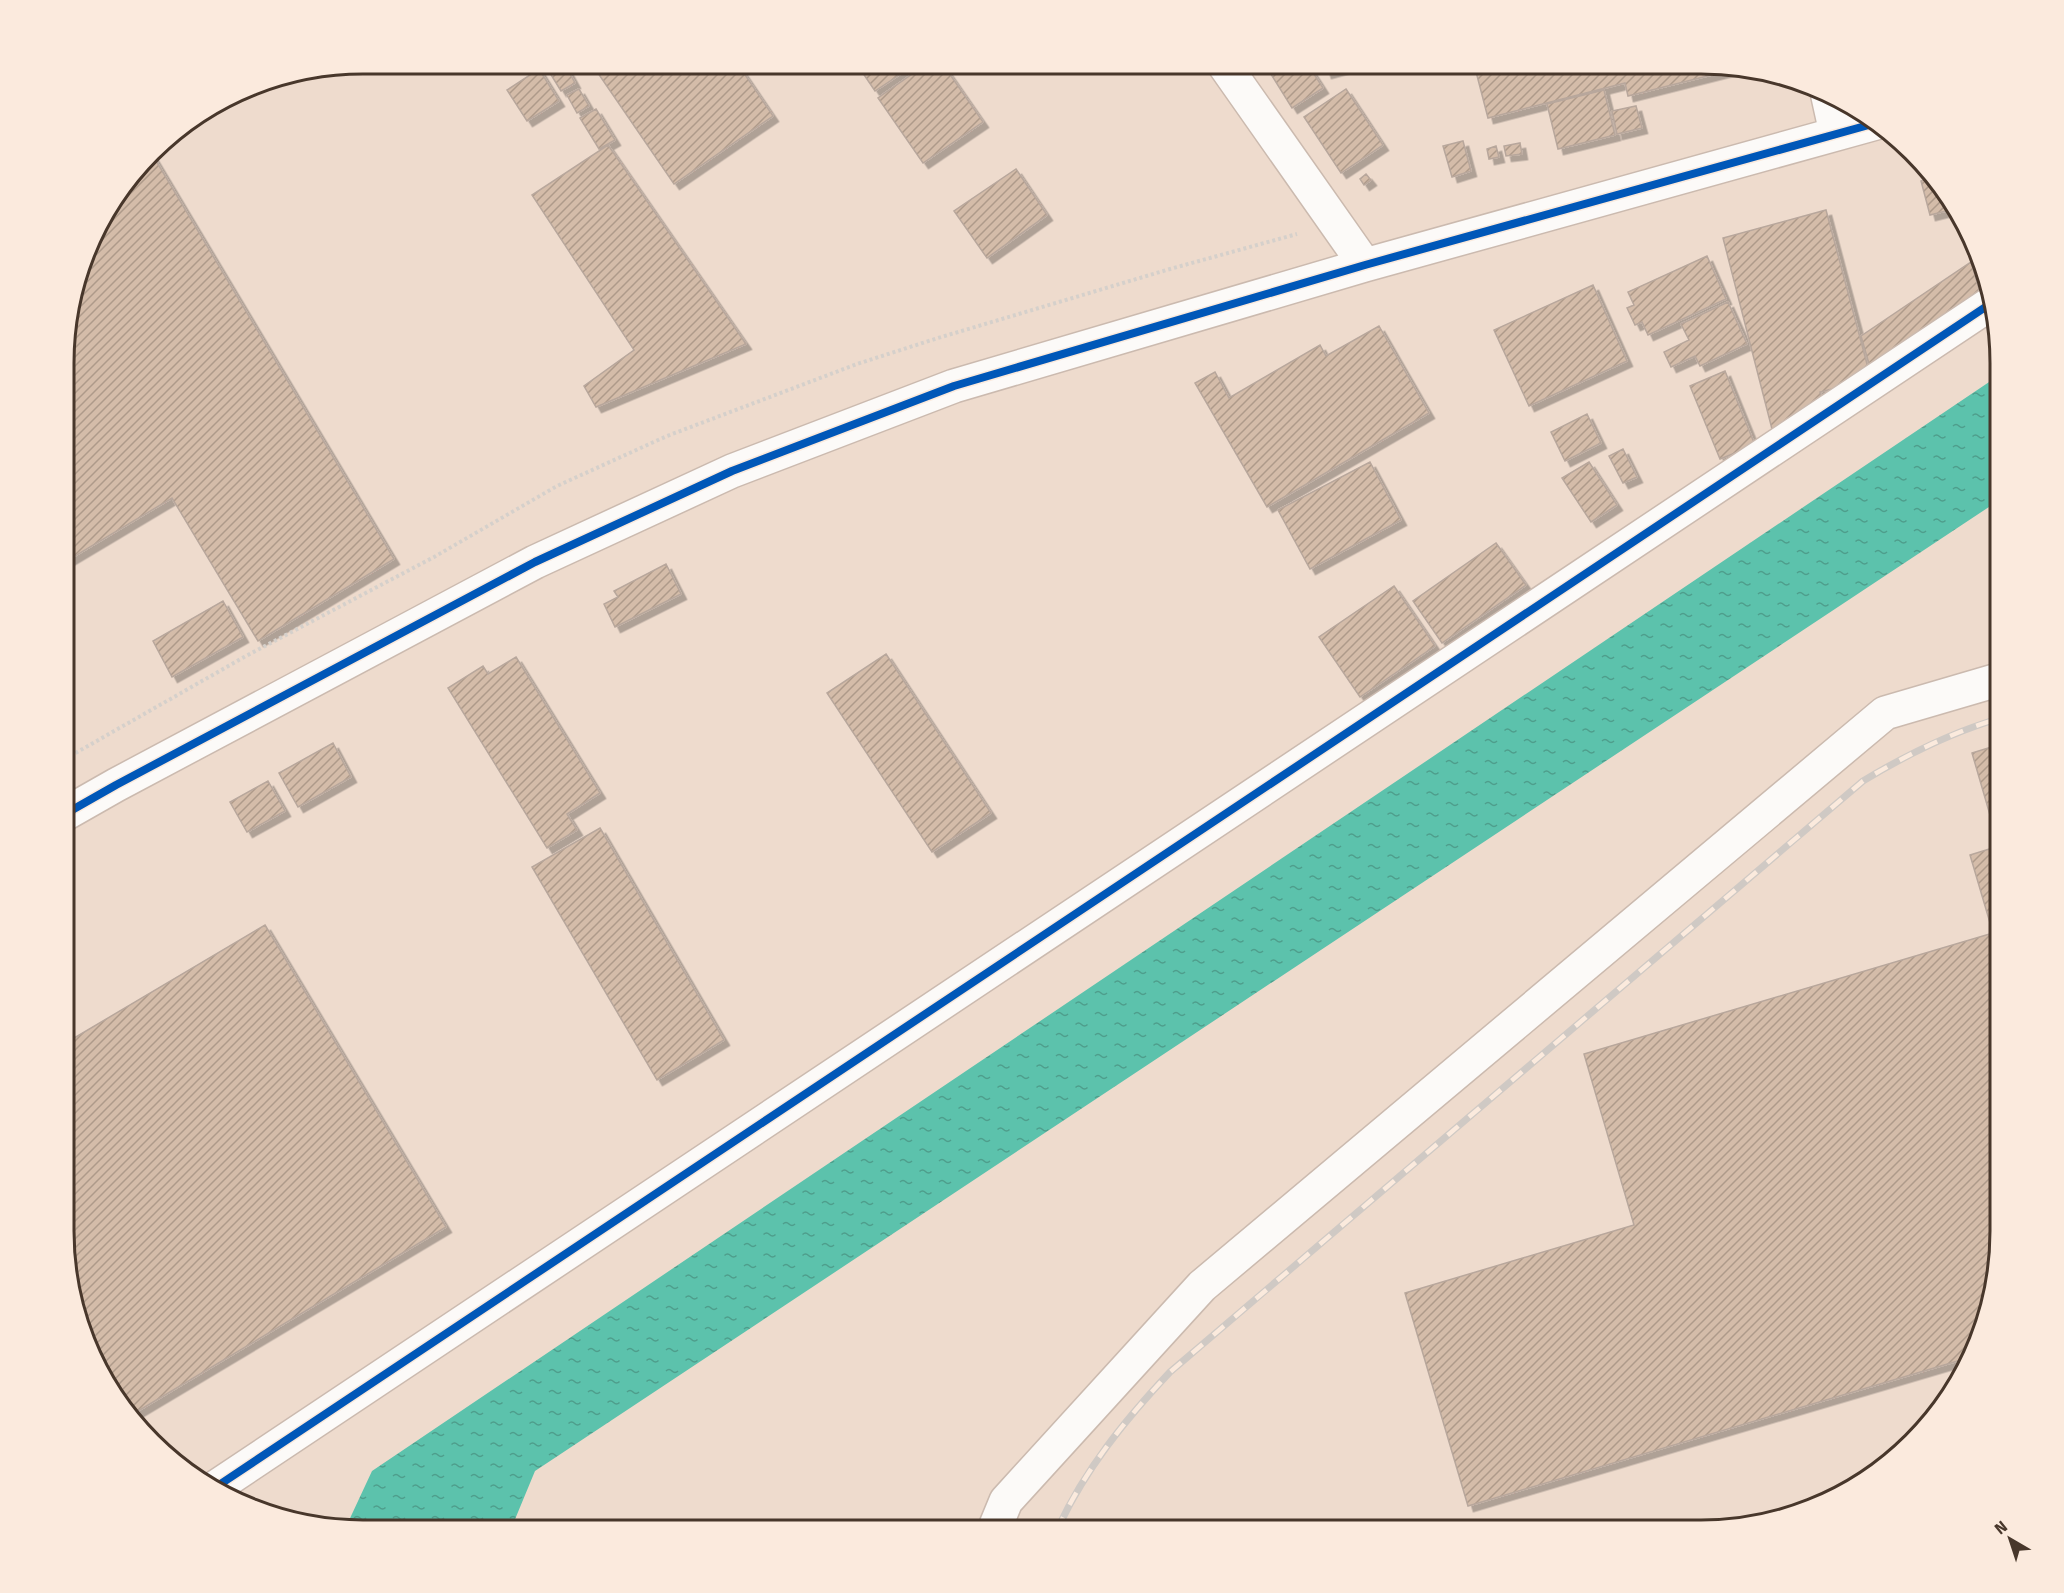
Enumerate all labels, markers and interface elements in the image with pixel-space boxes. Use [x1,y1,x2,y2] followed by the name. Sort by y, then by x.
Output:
[1980,1509,2040,1569] north arrow
[1991,1517,2011,1538] text: N

